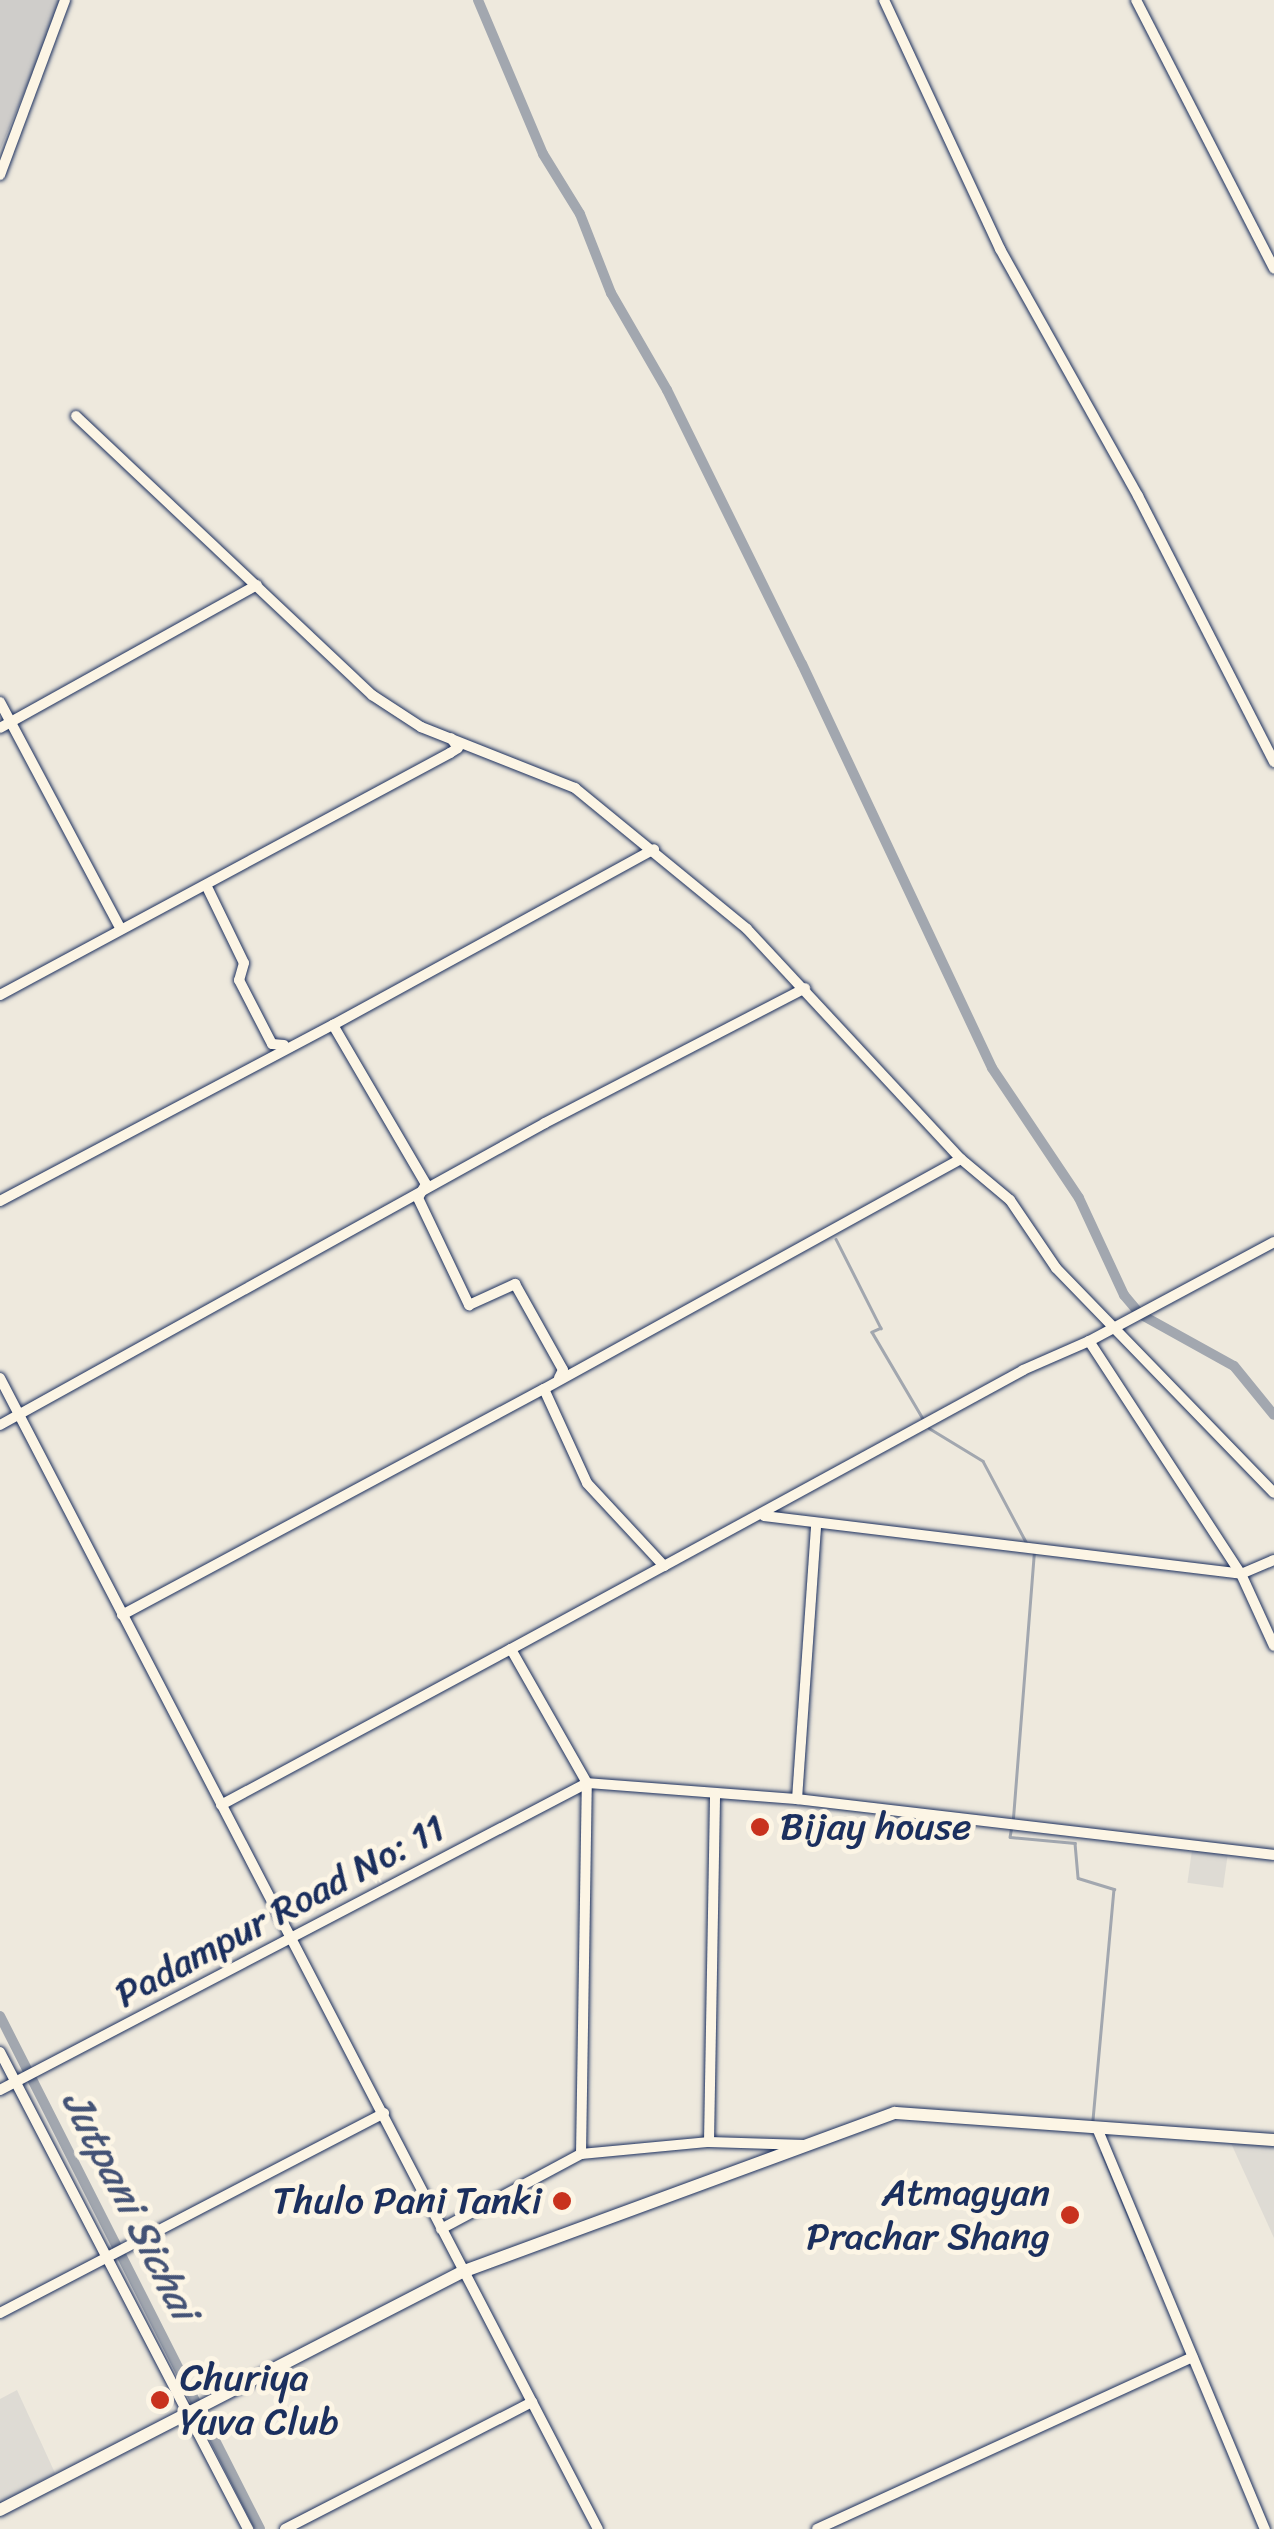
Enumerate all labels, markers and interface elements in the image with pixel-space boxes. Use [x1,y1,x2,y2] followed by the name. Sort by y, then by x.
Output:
[780,1804,971,1850] place label: Bijay house
[107,1805,453,2017] street label: Padampur Road No: 11
[749,1816,771,1838] marker: Bijay house
[52,2083,208,2327] water label: Jutpani Sichai
[806,2170,1050,2260] place label: Atmagyan Prachar Shang
[270,2178,542,2224] place label: Thulo Pani Tanki
[551,2190,573,2212] marker: Thulo Pani Tanki
[1059,2204,1081,2226] marker: Atmagyan Prachar Shang
[180,2355,339,2444] place label: Churiya Yuva Club
[149,2389,171,2411] marker: Churiya Yuva Club

